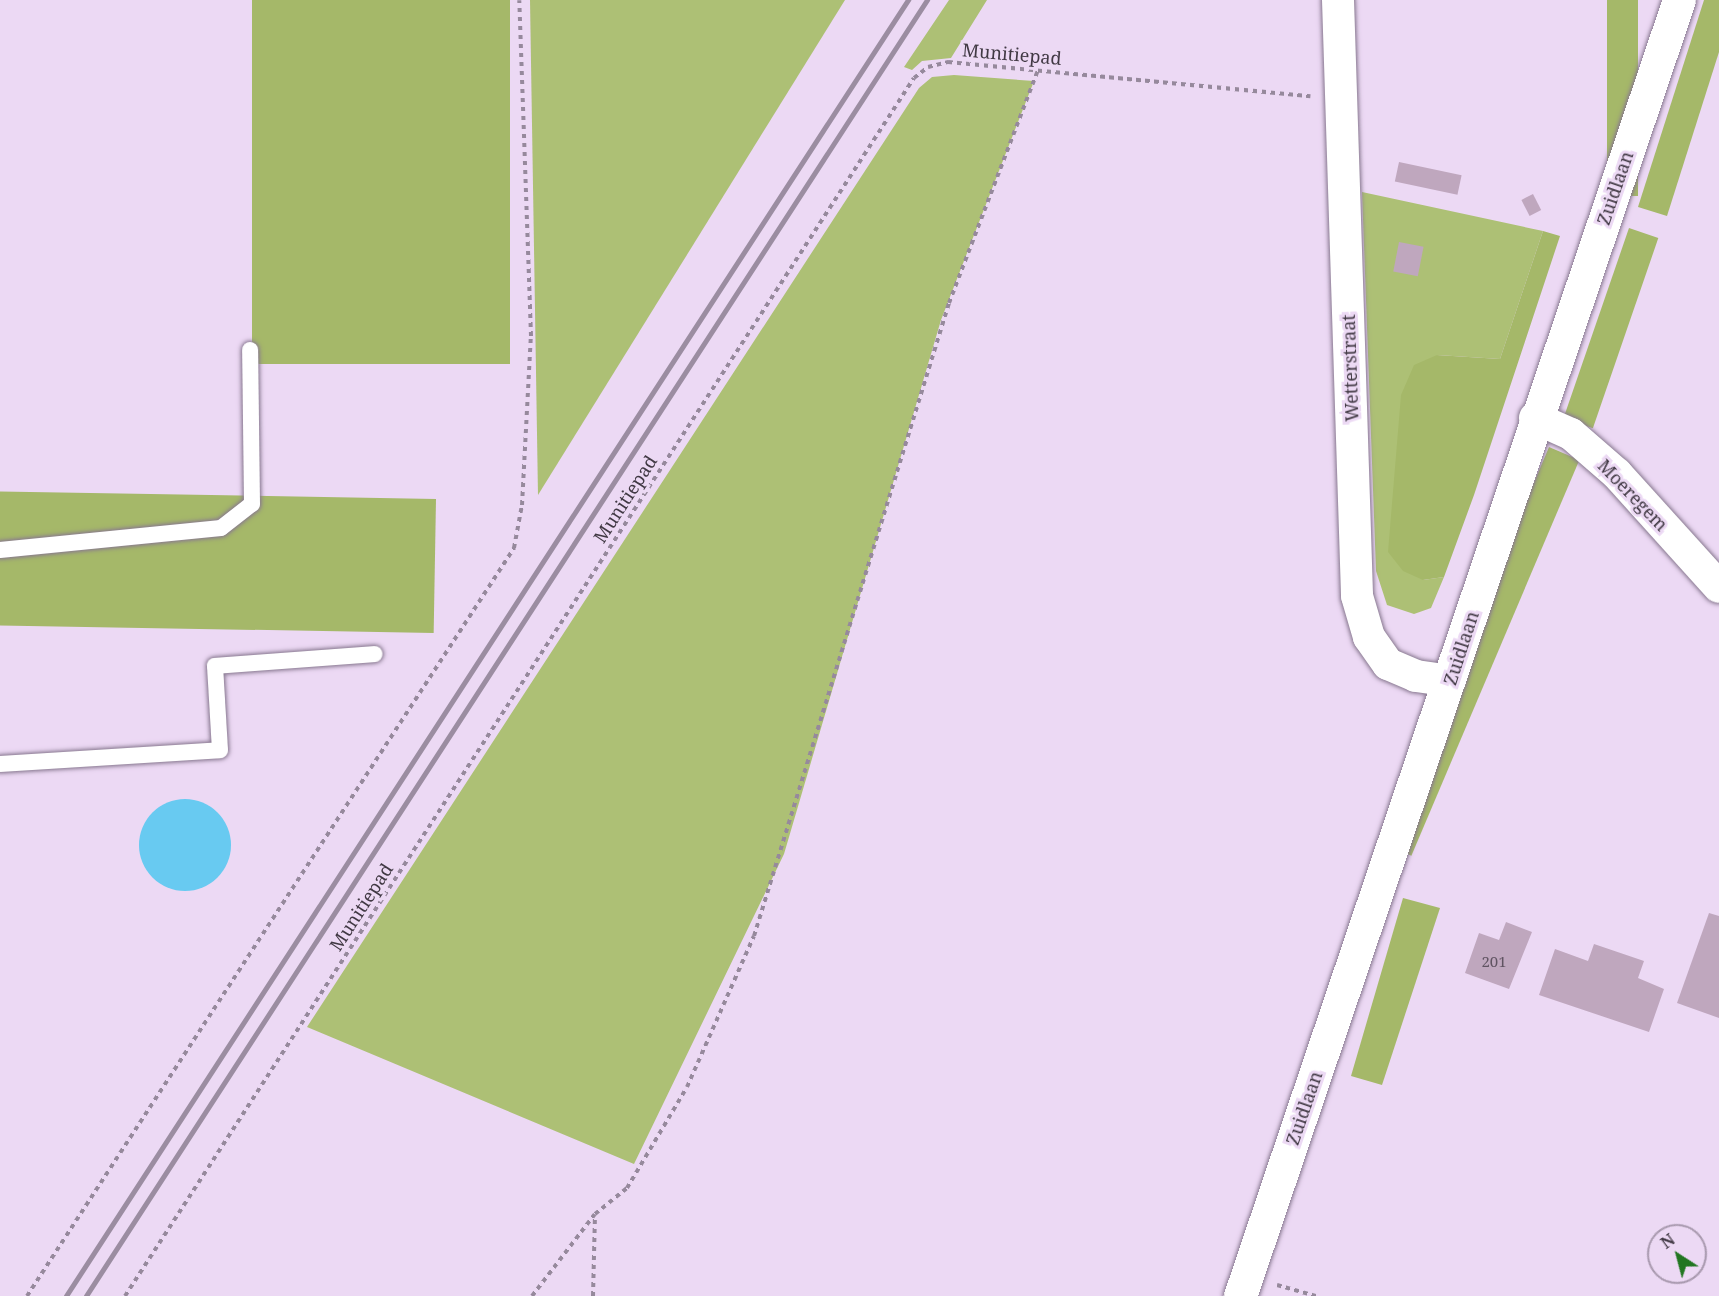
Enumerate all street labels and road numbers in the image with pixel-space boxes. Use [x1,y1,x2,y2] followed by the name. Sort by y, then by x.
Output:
[961,39,1063,69] street label: Munitiepad
[1592,148,1638,228] street label: Zuidlaan
[1337,314,1363,422] street label: Wetterstraat
[589,451,661,547] street label: Munitiepad
[1594,455,1672,535] street label: Moeregem
[1439,608,1483,688] street label: Zuidlaan
[325,859,397,955] street label: Munitiepad
[1281,1068,1327,1148] street label: Zuidlaan

